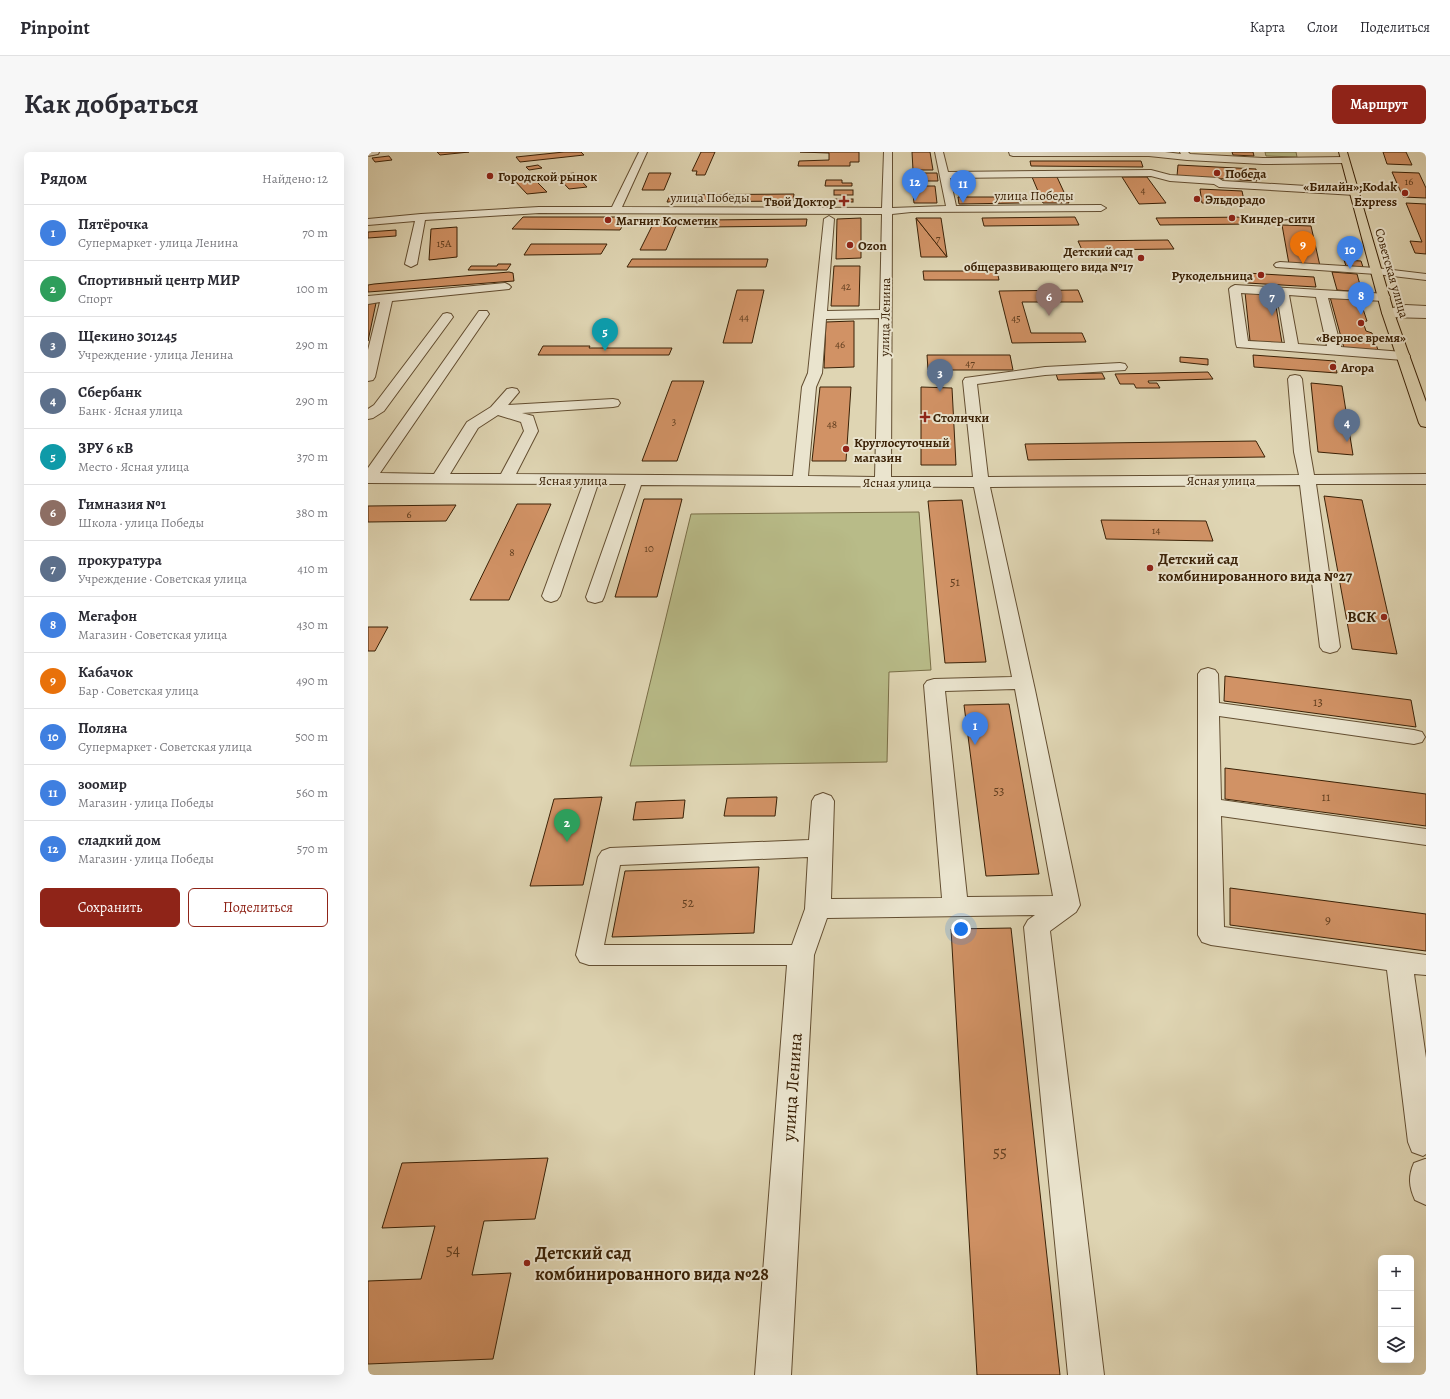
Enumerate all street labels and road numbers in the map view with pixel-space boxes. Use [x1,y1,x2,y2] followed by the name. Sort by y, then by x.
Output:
[993,187,1074,204] street label: улица Победы
[669,189,750,206] street label: улица Победы
[1371,226,1413,320] street label: Советская улица
[876,278,894,357] street label: улица Ленина
[539,472,607,489] street label: Ясная улица
[1187,472,1255,489] street label: Ясная улица
[863,474,931,491] street label: Ясная улица
[776,1031,808,1143] street label: улица Ленина

